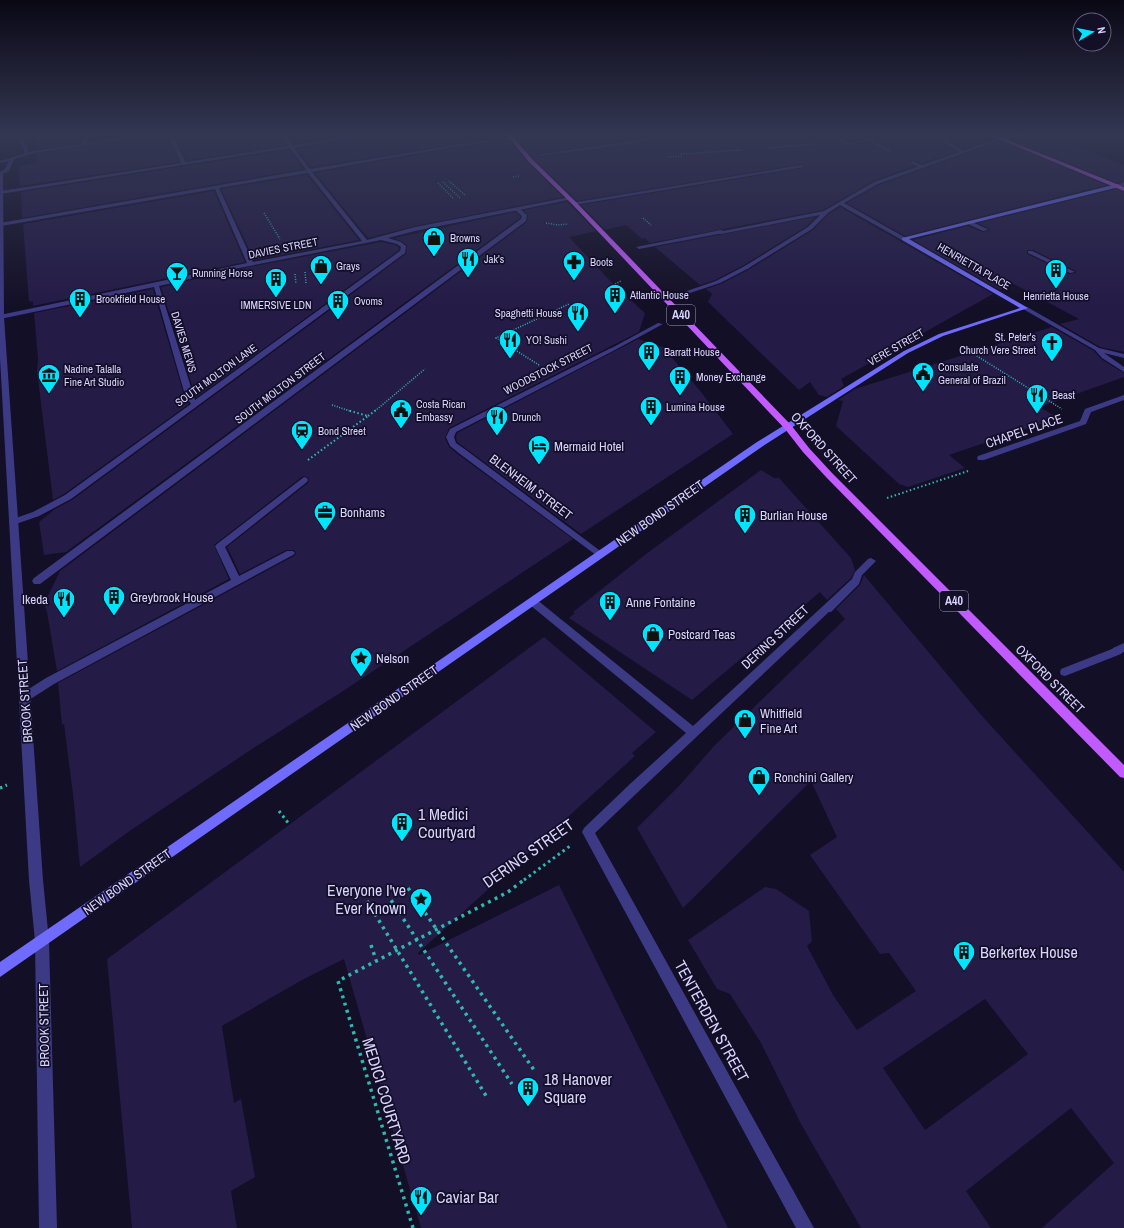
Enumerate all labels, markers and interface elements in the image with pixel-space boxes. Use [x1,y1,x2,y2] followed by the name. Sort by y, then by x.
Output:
[1072,12,1112,52] north arrow
[1094,26,1109,35] text: N
[421,225,447,258] shop icon: Browns
[450,231,481,245] place label: Browns
[247,234,319,262] street label: DAVIES STREET
[935,239,1013,293] street label: HENRIETTA PLACE
[455,246,481,279] restaurant icon: Jak's
[561,249,587,282] pharmacy icon: Boots
[484,252,505,266] place label: Jak's
[308,253,334,286] shop icon: Grays
[590,255,614,269] place label: Boots
[1043,257,1069,290] building icon: Henrietta House
[336,259,361,273] place label: Grays
[164,260,190,293] bar icon: Running Horse
[192,266,253,280] place label: Running Horse
[263,266,289,299] building icon: IMMERSIVE LDN
[602,282,628,315] building icon: Atlantic House
[67,286,93,319] building icon: Brookfield House
[325,288,351,321] building icon: Ovoms
[629,288,689,302] place label: Atlantic House
[1023,289,1089,303] place label: Henrietta House
[96,292,165,306] place label: Brookfield House
[354,294,383,308] place label: Ovoms
[240,298,312,312] place label: IMMERSIVE LDN
[565,300,591,333] restaurant icon: Spaghetti House
[667,305,695,325] road number: A40
[495,306,562,320] place label: Spaghetti House
[168,310,200,374] street label: DAVIES MEWS
[865,325,927,369] street label: VERE STREET
[497,327,523,360] restaurant icon: YO! Sushi
[959,330,1036,357] place label: St. Peter's Church Vere Street
[1039,330,1065,363] church icon: St. Peter's Church Vere Street
[526,333,567,347] place label: YO! Sushi
[636,339,662,372] building icon: Barratt House
[501,340,595,398] street label: WOODSTOCK STREET
[172,341,260,409] street label: SOUTH MOLTON LANE
[664,345,720,359] place label: Barratt House
[232,349,329,427] street label: SOUTH MOLTON STREET
[910,360,936,393] public building icon: Consulate General of Brazil
[938,360,1006,387] place label: Consulate General of Brazil
[36,362,62,395] museum icon: Nadine Talalla Fine Art Studio
[64,362,124,389] place label: Nadine Talalla Fine Art Studio
[667,364,693,397] building icon: Money Exchange
[696,370,766,384] place label: Money Exchange
[1024,382,1050,415] restaurant icon: Beast
[1052,388,1076,402] place label: Beast
[638,394,664,427] building icon: Lumina House
[388,397,414,430] public building icon: Costa Rican Embassy
[416,397,466,424] place label: Costa Rican Embassy
[666,400,725,414] place label: Lumina House
[484,404,510,437] restaurant icon: Drunch
[787,409,861,488] street label: OXFORD STREET
[512,410,541,424] place label: Drunch
[983,410,1065,452] street label: CHAPEL PLACE
[289,418,315,451] station icon: Bond Street
[318,424,366,438] place label: Bond Street
[526,433,552,466] hotel icon: Mermaid Hotel
[554,438,624,455] place label: Mermaid Hotel
[486,450,576,524] street label: BLENHEIM STREET
[613,476,708,550] street label: NEW BOND STREET
[312,499,338,532] office icon: Bonhams
[732,502,758,535] building icon: Burlian House
[340,504,385,521] place label: Bonhams
[760,507,828,524] place label: Burlian House
[101,584,127,617] building icon: Greybrook House
[51,586,77,619] restaurant icon: Ikeda
[130,589,214,606] place label: Greybrook House
[597,589,623,622] building icon: Anne Fontaine
[22,591,48,608] place label: Ikeda
[940,591,968,611] road number: A40
[625,594,695,611] place label: Anne Fontaine
[738,601,813,673] street label: DERING STREET
[640,621,666,654] shop icon: Postcard Teas
[668,626,735,643] place label: Postcard Teas
[1012,641,1088,717] street label: OXFORD STREET
[348,645,374,678] place icon: Nelson
[376,650,409,667] place label: Nelson
[14,658,36,743] street label: BROOK STREET
[347,661,442,735] street label: NEW BOND STREET
[760,705,802,737] place label: Whitfield Fine Art
[732,707,758,740] shop icon: Whitfield Fine Art
[746,764,772,797] shop icon: Ronchini Gallery
[774,769,854,786] place label: Ronchini Gallery
[418,803,476,843] place label: 1 Medici Courtyard
[389,810,415,843] building icon: 1 Medici Courtyard
[478,813,578,893] street label: DERING STREET
[80,845,175,919] street label: NEW BOND STREET
[327,879,406,919] place label: Everyone I've Ever Known
[408,886,434,919] place icon: Everyone I've Ever Known
[951,939,977,972] building icon: Berkertex House
[980,941,1078,963] place label: Berkertex House
[670,956,754,1086] street label: TENTERDEN STREET
[35,983,53,1067] street label: BROOK STREET
[357,1035,417,1167] street label: MEDICI COURTYARD
[544,1068,612,1108] place label: 18 Hanover Square
[515,1075,541,1108] building icon: 18 Hanover Square
[408,1184,434,1217] restaurant icon: Caviar Bar
[436,1186,499,1208] place label: Caviar Bar

